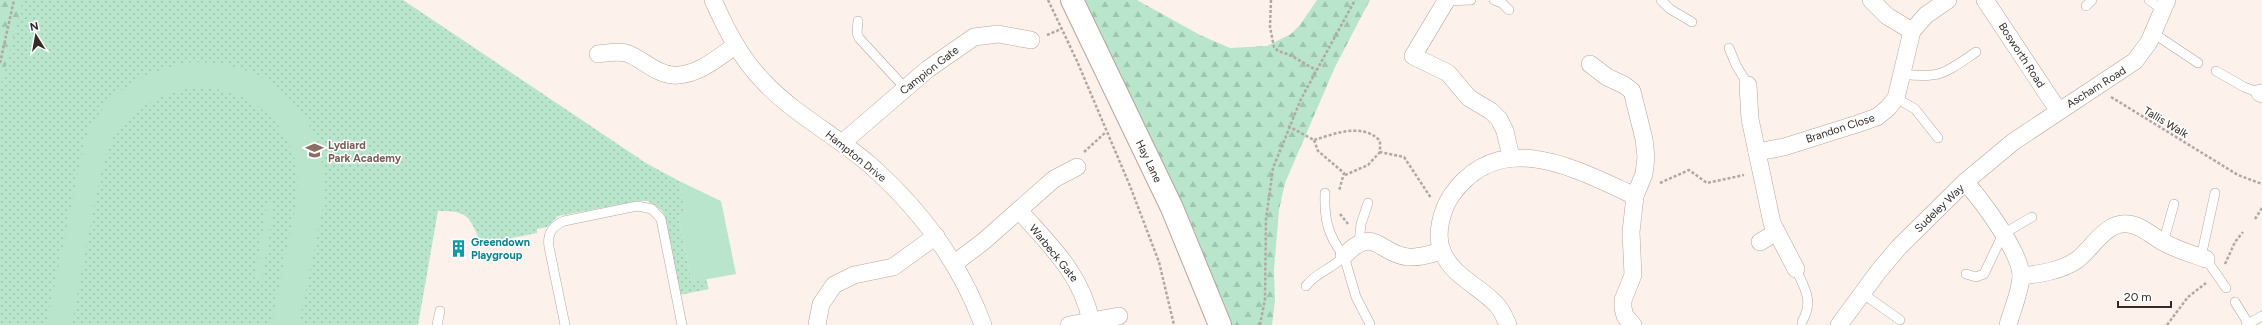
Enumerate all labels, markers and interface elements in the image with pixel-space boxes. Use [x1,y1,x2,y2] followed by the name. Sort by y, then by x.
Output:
[16,16,56,56] north arrow
[29,19,40,34] text: N
[1996,20,2047,90] street label: Bosworth Road
[897,43,961,97] street label: Campion Gate
[2064,64,2128,111] street label: Ascham Road
[2141,104,2191,141] street label: Tallis Walk
[1804,111,1876,146] street label: Brandon Close
[823,128,889,185] street label: Hampton Drive
[1133,138,1164,185] street label: Hay Lane
[328,139,402,165] place label: Lydiard Park Academy
[305,141,325,161] school or university icon: Lydiard Park Academy
[1912,181,1967,235] street label: Sudeley Way
[1027,222,1081,285] street label: Warbeck Gate
[471,236,530,262] place label: Greendown Playgroup
[448,238,468,258] building icon: Greendown Playgroup
[2118,283,2171,309] scale bar
[2124,290,2152,304] text: 20 m

